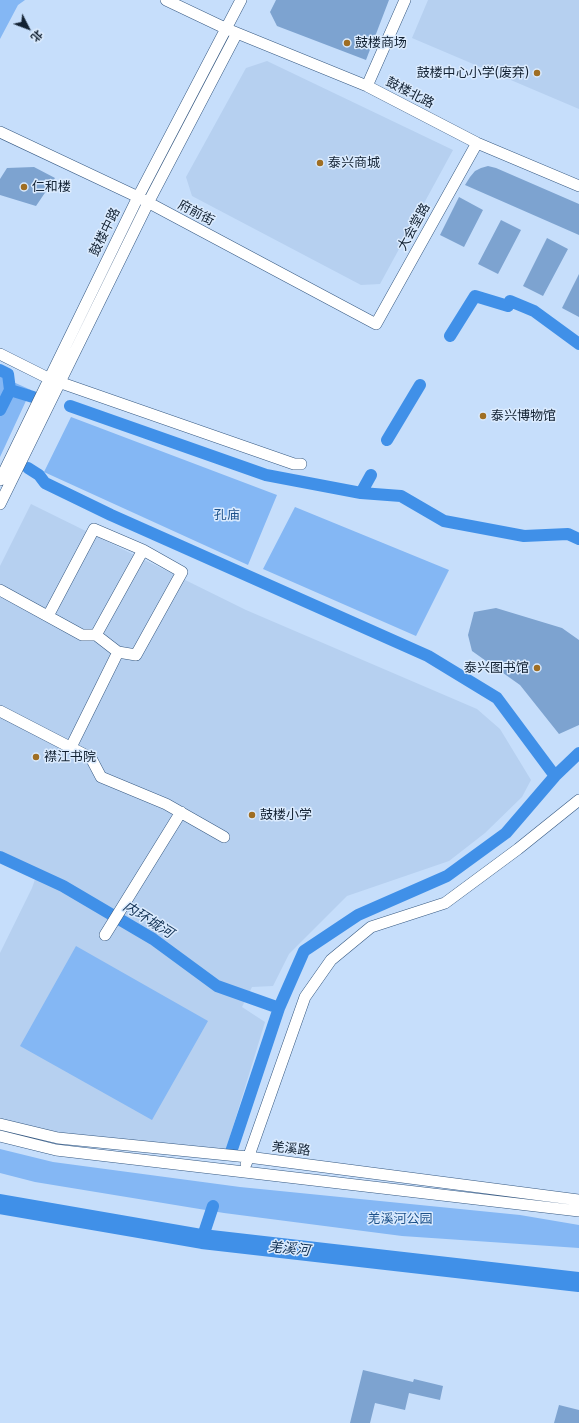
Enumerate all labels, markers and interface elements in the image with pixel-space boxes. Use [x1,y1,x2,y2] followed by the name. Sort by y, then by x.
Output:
[8,8,48,48] north arrow
[28,27,46,45] text: 北
[355,35,407,51] place label: 鼓楼商场
[342,38,352,48] marker: 鼓楼商场
[417,65,529,81] place label: 鼓楼中心小学(废弃)
[532,68,542,78] marker: 鼓楼中心小学(废弃)
[383,74,437,112] street label: 鼓楼北路
[328,155,380,171] place label: 泰兴商城
[315,158,325,168] marker: 泰兴商城
[32,179,71,195] place label: 仁和楼
[19,182,29,192] marker: 仁和楼
[175,197,217,229] street label: 府前街
[395,200,433,254] street label: 大会堂路
[87,205,123,259] street label: 鼓楼中路
[491,408,556,424] place label: 泰兴博物馆
[478,411,488,421] marker: 泰兴博物馆
[214,507,240,523] park label: 孔庙
[464,660,529,676] place label: 泰兴图书馆
[532,663,542,673] marker: 泰兴图书馆
[44,749,96,765] place label: 襟江书院
[31,752,41,762] marker: 襟江书院
[260,807,312,823] place label: 鼓楼小学
[247,810,257,820] marker: 鼓楼小学
[120,898,176,942] water label: 内环城河
[271,1139,311,1159] street label: 羌溪路
[368,1211,432,1227] park label: 羌溪河公园
[267,1238,311,1260] water label: 羌溪河

